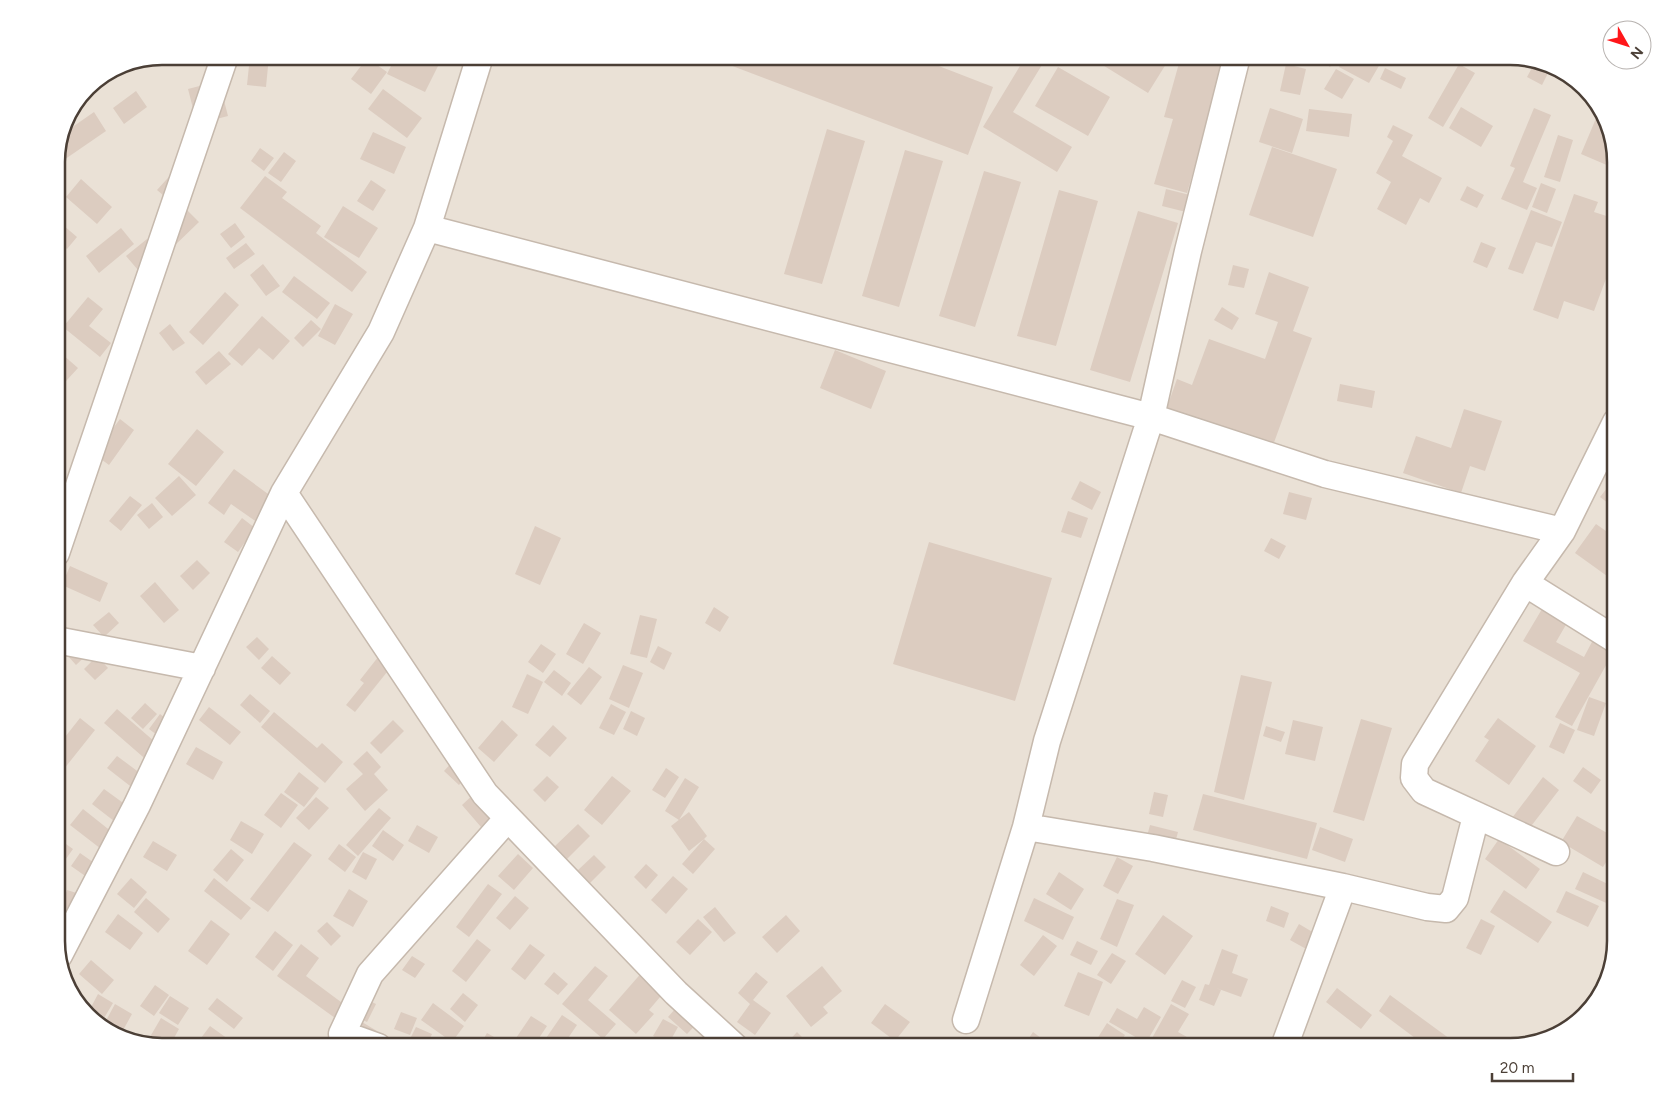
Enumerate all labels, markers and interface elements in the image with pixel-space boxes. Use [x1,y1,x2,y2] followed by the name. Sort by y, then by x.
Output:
[1602,20,1652,70] north arrow
[1627,43,1647,62] text: N
[1492,1050,1573,1082] scale bar
[1500,1059,1534,1077] text: 20 m

